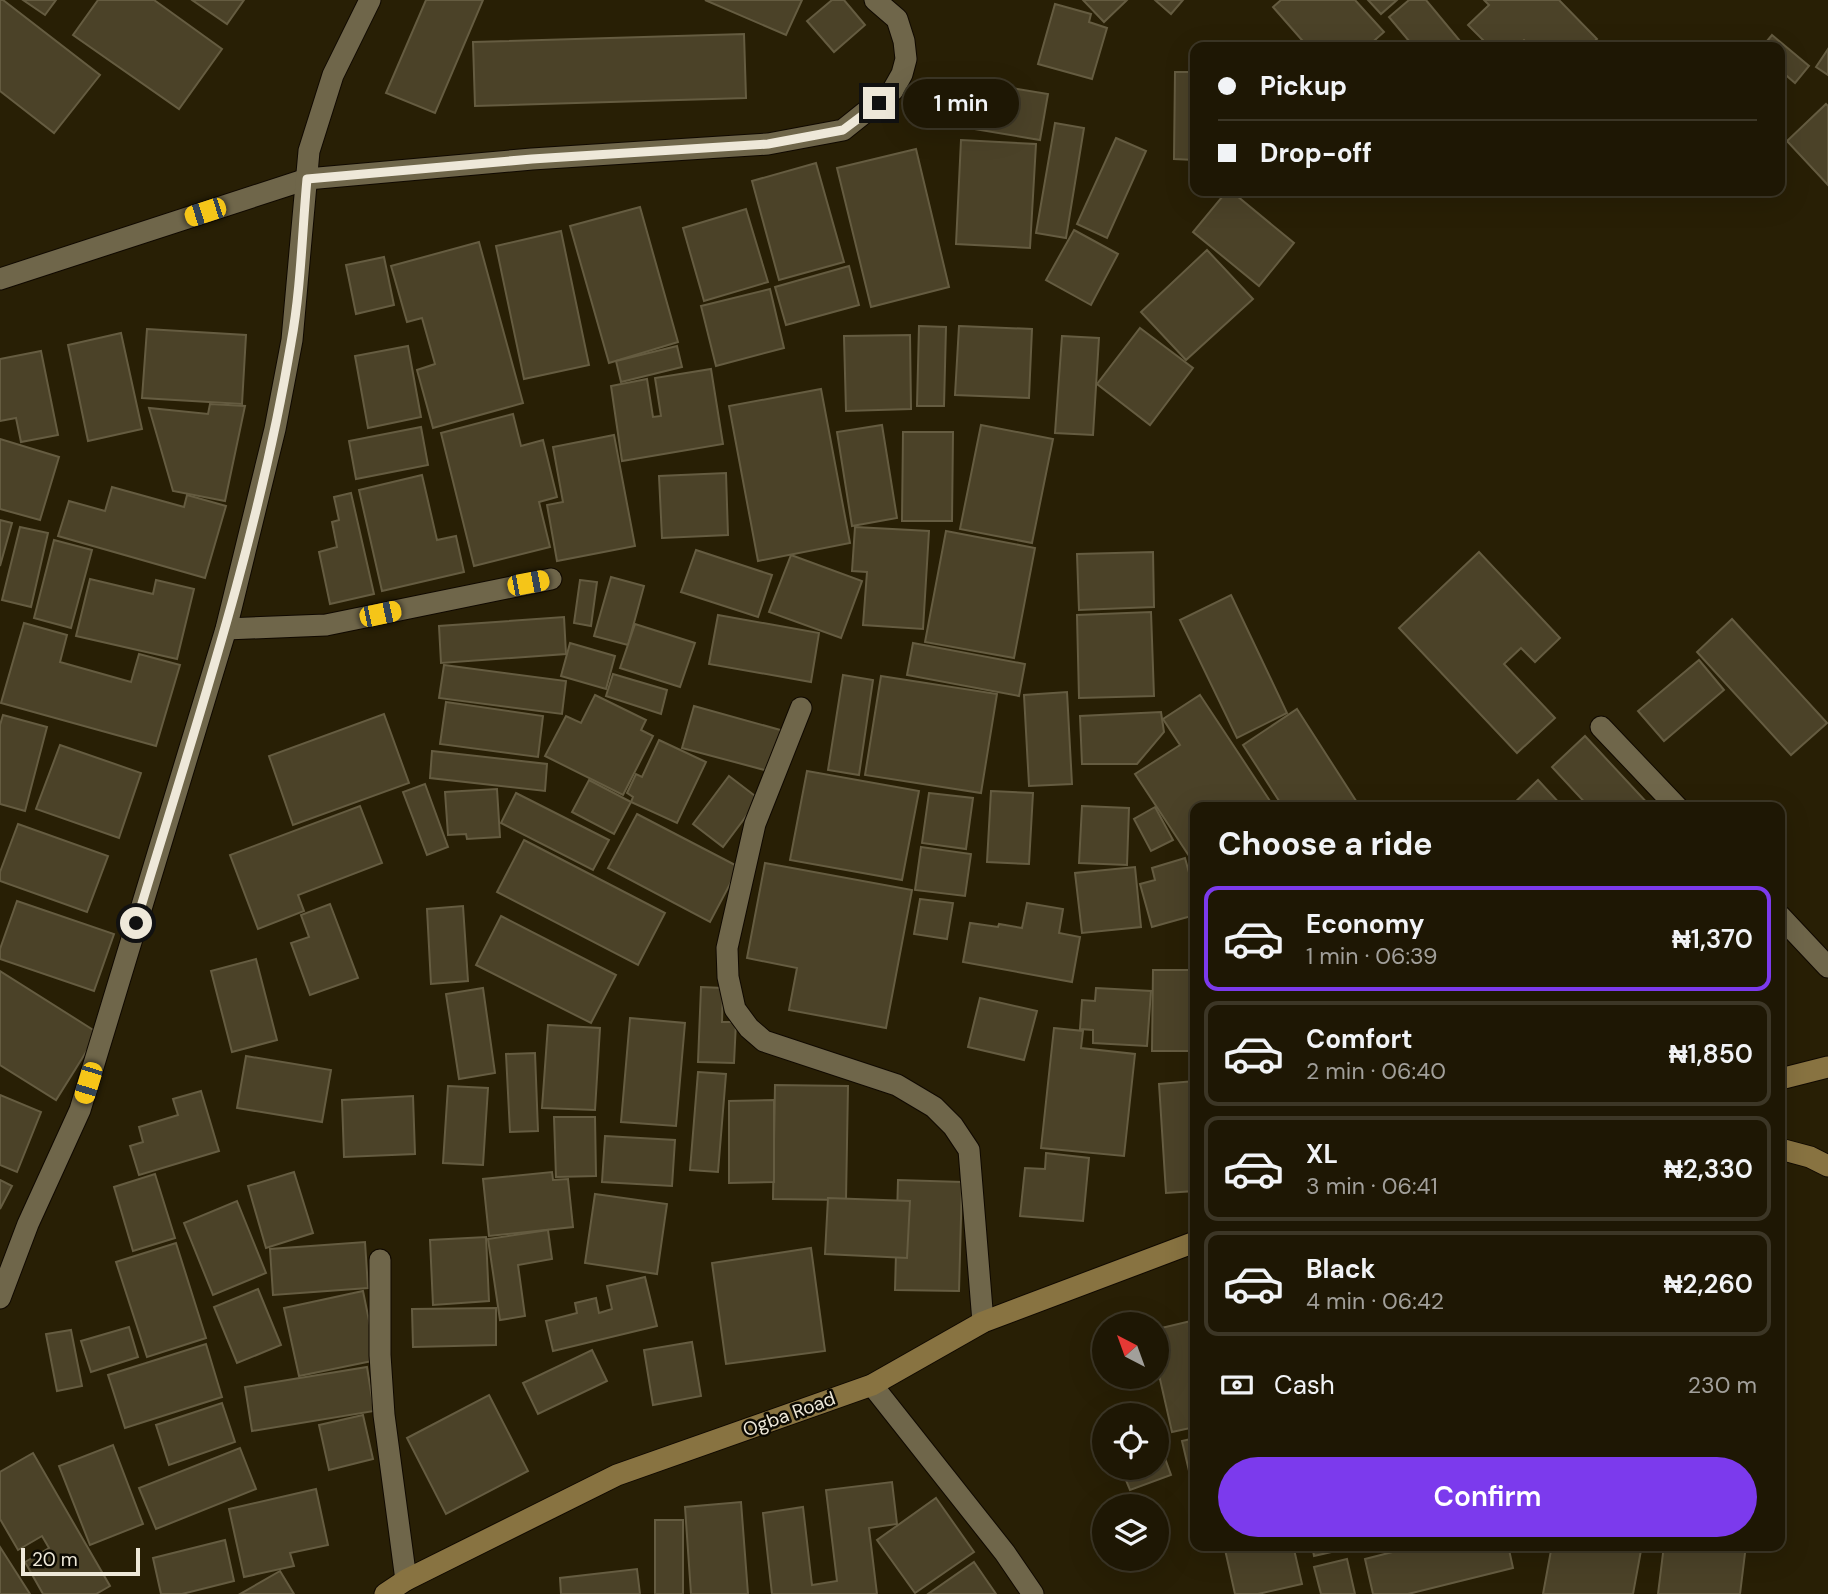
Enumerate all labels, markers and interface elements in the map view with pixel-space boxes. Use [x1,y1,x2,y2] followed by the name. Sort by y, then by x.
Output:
[1260,69,1347,103] text: Pickup
[903,78,1019,128] callout: 1 min
[863,87,895,119] route end
[934,88,988,118] text: 1 min
[1260,136,1372,170] text: Drop-off
[182,196,229,228] car
[506,569,551,597] car
[358,599,403,629] car
[1218,823,1433,865] text: Choose a ride
[120,907,152,939] route start
[1222,907,1285,970] icon: car
[1306,907,1424,941] text: Economy
[1672,922,1753,956] text: ₦1,370
[1306,941,1438,971] text: 1 min · 06:39
[1222,1022,1285,1085] icon: car
[1306,1022,1412,1056] text: Comfort
[1669,1037,1753,1071] text: ₦1,850
[1306,1056,1446,1086] text: 2 min · 06:40
[72,1060,105,1106] car
[1222,1137,1285,1200] icon: car
[1306,1137,1338,1171] text: XL
[1664,1152,1753,1186] text: ₦2,330
[1306,1171,1438,1201] text: 3 min · 06:41
[1222,1252,1285,1315] icon: car
[1306,1252,1376,1286] text: Black
[1664,1267,1753,1301] text: ₦2,260
[1306,1286,1444,1316] text: 4 min · 06:42
[1092,1312,1169,1390] north arrow
[1092,1312,1169,1571] map controls
[1218,1366,1256,1404] icon: cash
[1274,1368,1335,1402] text: Cash
[1688,1370,1757,1400] text: 230 m
[739,1386,839,1442] street label: Ogba Road
[1092,1403,1169,1480] button: locate
[1218,1457,1757,1537] button: Confirm
[1092,1494,1169,1571] button: layers
[21,1545,140,1577] scale bar
[32,1547,78,1572] text: 20 m

